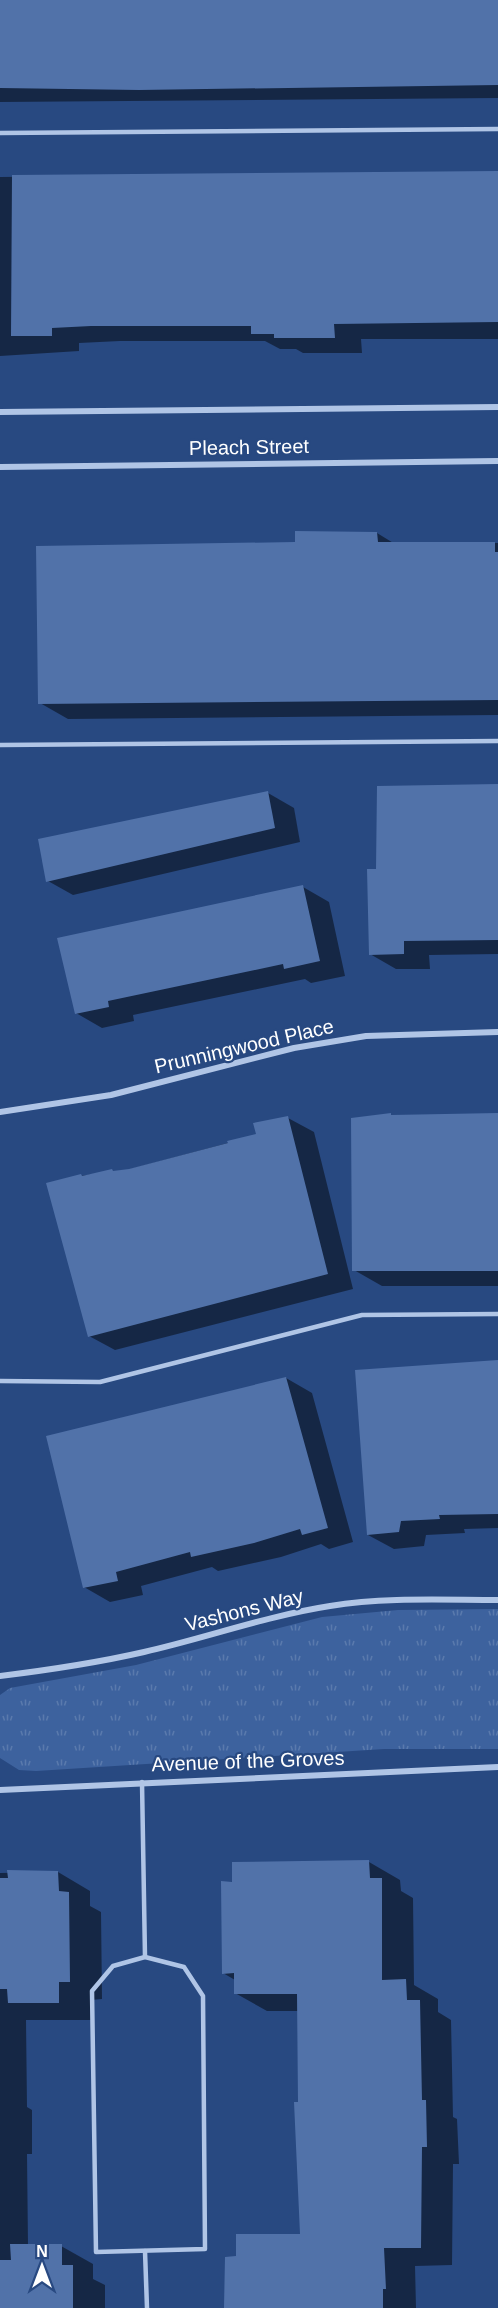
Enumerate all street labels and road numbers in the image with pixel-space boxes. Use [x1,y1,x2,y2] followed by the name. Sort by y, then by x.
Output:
[189,435,310,459] street label: Pleach Street
[152,1015,336,1077] street label: Prunningwood Place
[183,1585,305,1635] street label: Vashons Way
[151,1747,345,1775] street label: Avenue of the Groves

